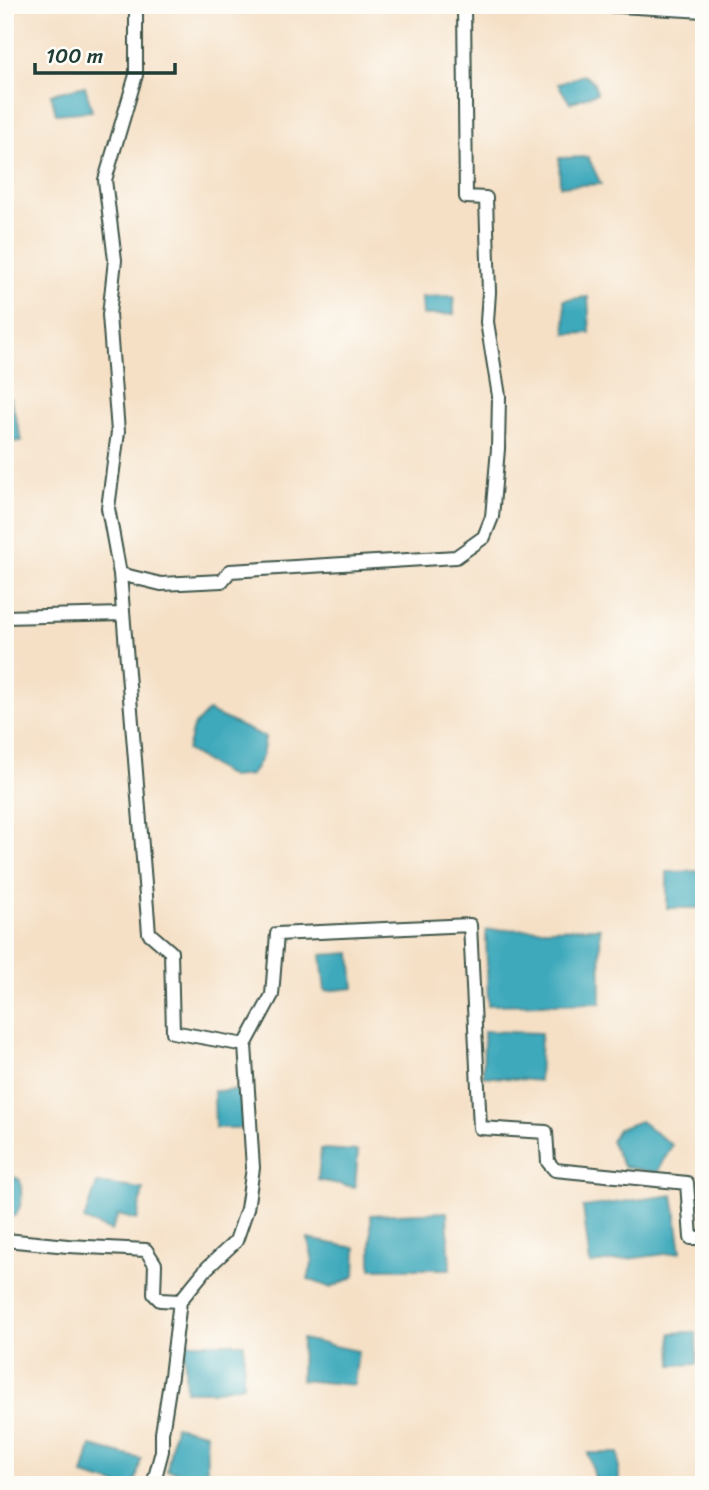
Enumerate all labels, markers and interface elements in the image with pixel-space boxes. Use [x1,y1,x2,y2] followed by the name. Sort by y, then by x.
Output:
[35,32,175,76] scale bar
[46,37,103,75] text: 100 m

